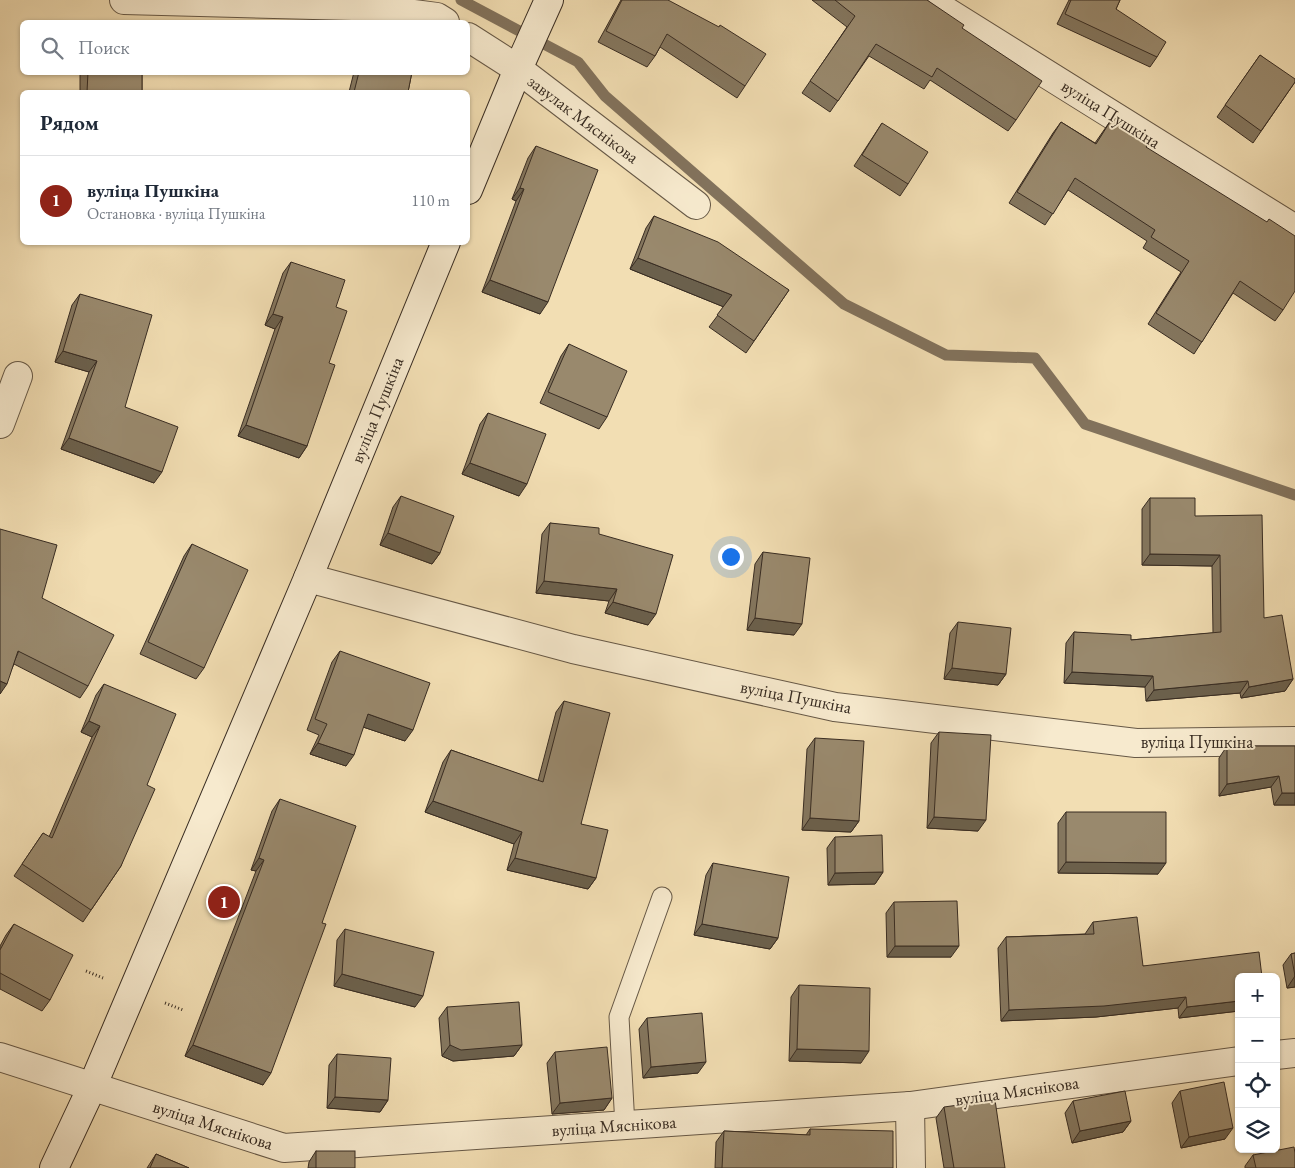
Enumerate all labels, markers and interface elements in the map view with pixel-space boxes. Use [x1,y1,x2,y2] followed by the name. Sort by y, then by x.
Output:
[20,20,470,75] search box
[38,34,66,62] icon: search
[78,35,130,60] text: Поиск
[523,69,644,169] street label: завулак Мяснікова
[1057,74,1166,154] street label: вуліца Пушкіна
[40,109,99,136] text: Рядом
[87,178,219,203] text: вуліца Пушкіна
[52,190,60,211] text: 1
[411,190,450,211] text: 110 m
[87,203,265,224] text: Остановка · вуліца Пушкіна
[345,352,409,466] street label: вуліца Пушкіна
[718,544,744,570] your location
[739,674,854,719] street label: вуліца Пушкіна
[1141,730,1254,753] street label: вуліца Пушкіна
[208,883,240,921] pin: 1
[1235,973,1280,1153] map controls
[1235,973,1280,1018] button: +
[1235,1018,1280,1063] button: −
[1235,1063,1280,1108] button: locate
[953,1070,1081,1111] street label: вуліца Мяснікова
[150,1094,277,1155] street label: вуліца Мяснікова
[1235,1108,1280,1153] button: layers
[551,1110,678,1141] street label: вуліца Мяснікова

